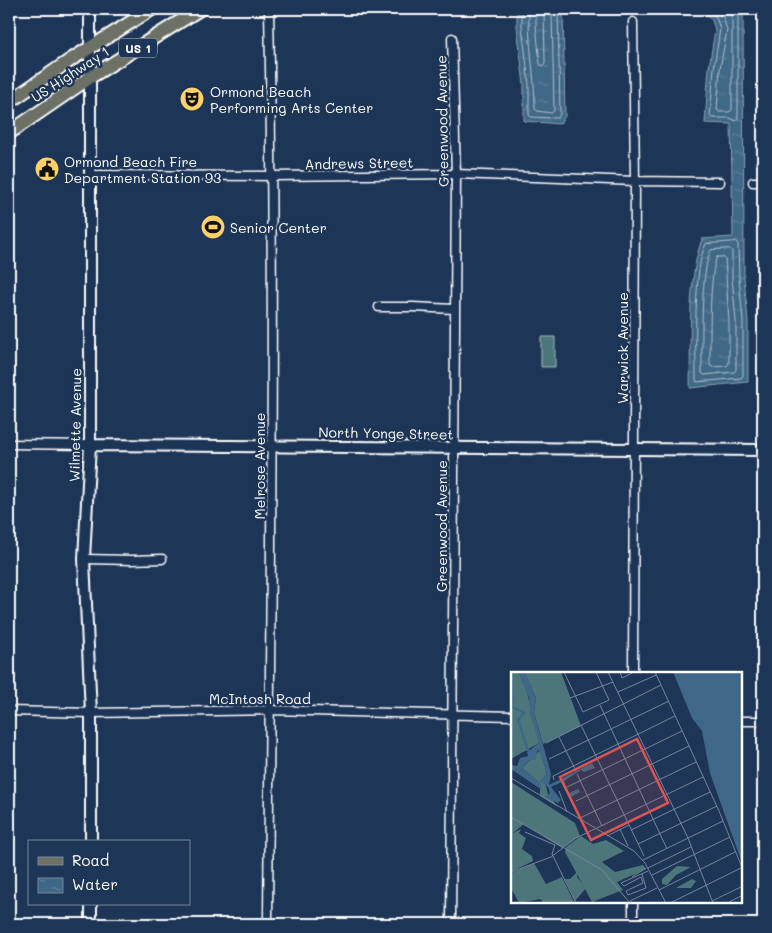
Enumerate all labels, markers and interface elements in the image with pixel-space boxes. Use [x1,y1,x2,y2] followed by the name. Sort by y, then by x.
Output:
[119,38,157,58] road number: US 1
[27,42,113,106] street label: US Highway 1
[431,55,453,187] street label: Greenwood Avenue
[210,82,373,117] place label: Ormond Beach Performing Arts Center
[179,86,205,112] theatre icon: Ormond Beach Performing Arts Center
[64,152,221,187] place label: Ormond Beach Fire Department Station 93
[304,153,414,173] street label: Andrews Street
[34,156,60,182] public building icon: Ormond Beach Fire Department Station 93
[200,214,226,240] sports icon: Senior Center
[230,218,327,237] place label: Senior Center
[613,292,632,404] street label: Warwick Avenue
[65,368,85,482] street label: Wilmette Avenue
[250,412,269,520] street label: Melrose Avenue
[318,422,454,444] street label: North Yonge Street
[432,460,451,592] street label: Greenwood Avenue
[511,672,742,903] inset map
[209,689,311,708] street label: McIntosh Road
[28,840,190,906] legend
[72,850,109,870] text: Road
[72,874,118,894] text: Water

